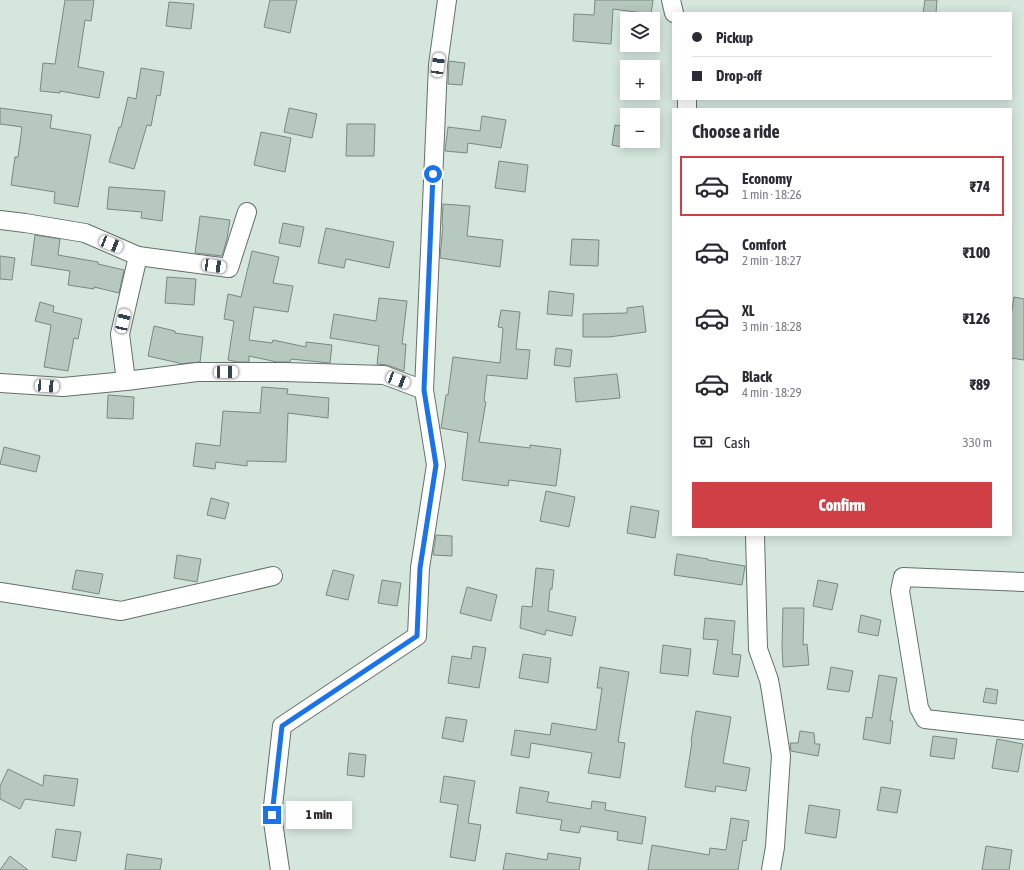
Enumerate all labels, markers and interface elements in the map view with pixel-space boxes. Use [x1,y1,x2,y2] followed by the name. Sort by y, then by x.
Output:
[620,12,660,148] map controls
[620,12,660,52] button: layers
[716,29,753,46] text: Pickup
[430,52,446,78] car
[620,60,660,100] button: +
[716,67,762,84] text: Drop-off
[620,108,660,148] button: −
[692,121,780,142] text: Choose a ride
[424,165,442,183] route start
[694,168,730,204] icon: car
[742,170,792,187] text: Economy
[969,178,990,195] text: ₹74
[742,187,802,202] text: 1 min · 18:26
[98,234,124,254] car
[694,234,730,270] icon: car
[742,236,786,253] text: Comfort
[962,244,990,261] text: ₹100
[742,253,802,268] text: 2 min · 18:27
[201,258,227,274] car
[694,300,730,336] icon: car
[742,302,755,319] text: XL
[114,308,132,334] car
[962,310,990,327] text: ₹126
[742,319,802,334] text: 3 min · 18:28
[214,366,238,378] car
[694,366,730,402] icon: car
[742,368,772,385] text: Black
[385,370,411,390] car
[969,376,990,393] text: ₹89
[35,379,59,393] car
[742,385,802,400] text: 4 min · 18:29
[692,431,714,453] icon: cash
[724,434,750,451] text: Cash
[963,435,992,450] text: 330 m
[692,482,992,528] button: Confirm
[286,801,352,829] callout: 1 min
[263,806,281,824] route end
[306,807,332,822] text: 1 min

